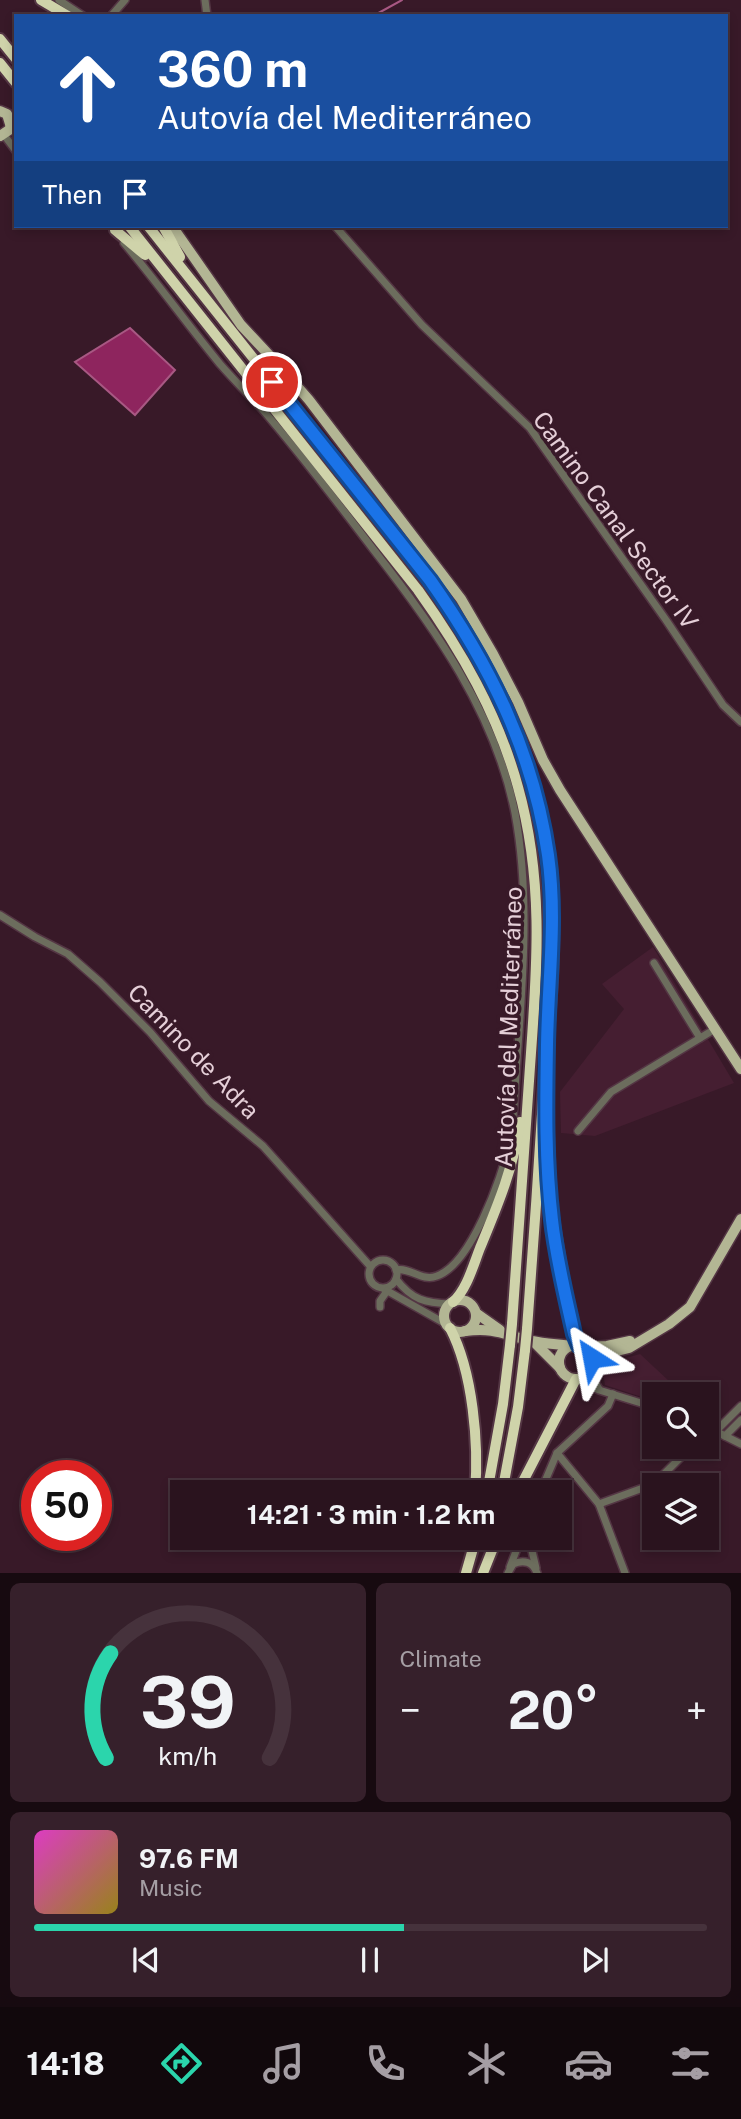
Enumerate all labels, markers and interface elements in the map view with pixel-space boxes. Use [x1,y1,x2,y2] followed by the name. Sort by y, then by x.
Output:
[157,40,308,98] text: 360 m
[42,42,133,133] icon: ahead
[157,99,532,136] text: Autovía del Mediterráneo
[116,175,154,213] icon: arrive
[42,179,102,210] text: Then
[242,352,302,412] pin
[253,363,291,401] icon: arrive
[528,406,704,634] street label: Camino Canal Sector IV
[489,886,527,1168] street label: Autovía del Mediterráneo
[123,978,265,1124] street label: Camino de Adra
[555,1321,629,1395] position arrow
[642,1382,719,1550] map controls
[642,1382,719,1459] button: search
[21,1460,112,1551] speed limit sign: 50
[642,1473,719,1550] button: layers
[247,1499,495,1530] text: 14:21 · 3 min · 1.2 km
[400,1645,482,1672] text: Climate
[140,1660,236,1745] text: 39
[508,1680,599,1741] text: 20°
[400,1688,421,1733] text: −
[686,1688,707,1733] text: +
[158,1741,217,1771] text: km/h
[139,1843,239,1874] text: 97.6 FM
[139,1874,203,1901] text: Music
[127,1941,165,1979] icon: previous
[351,1941,389,1979] icon: pause
[576,1941,614,1979] icon: next
[157,2039,206,2088] icon: directions
[259,2039,308,2088] icon: music
[361,2039,410,2088] icon: phone
[462,2039,511,2088] icon: climate
[564,2039,613,2088] icon: car
[666,2039,715,2088] icon: filters
[26,2045,105,2082] text: 14:18

